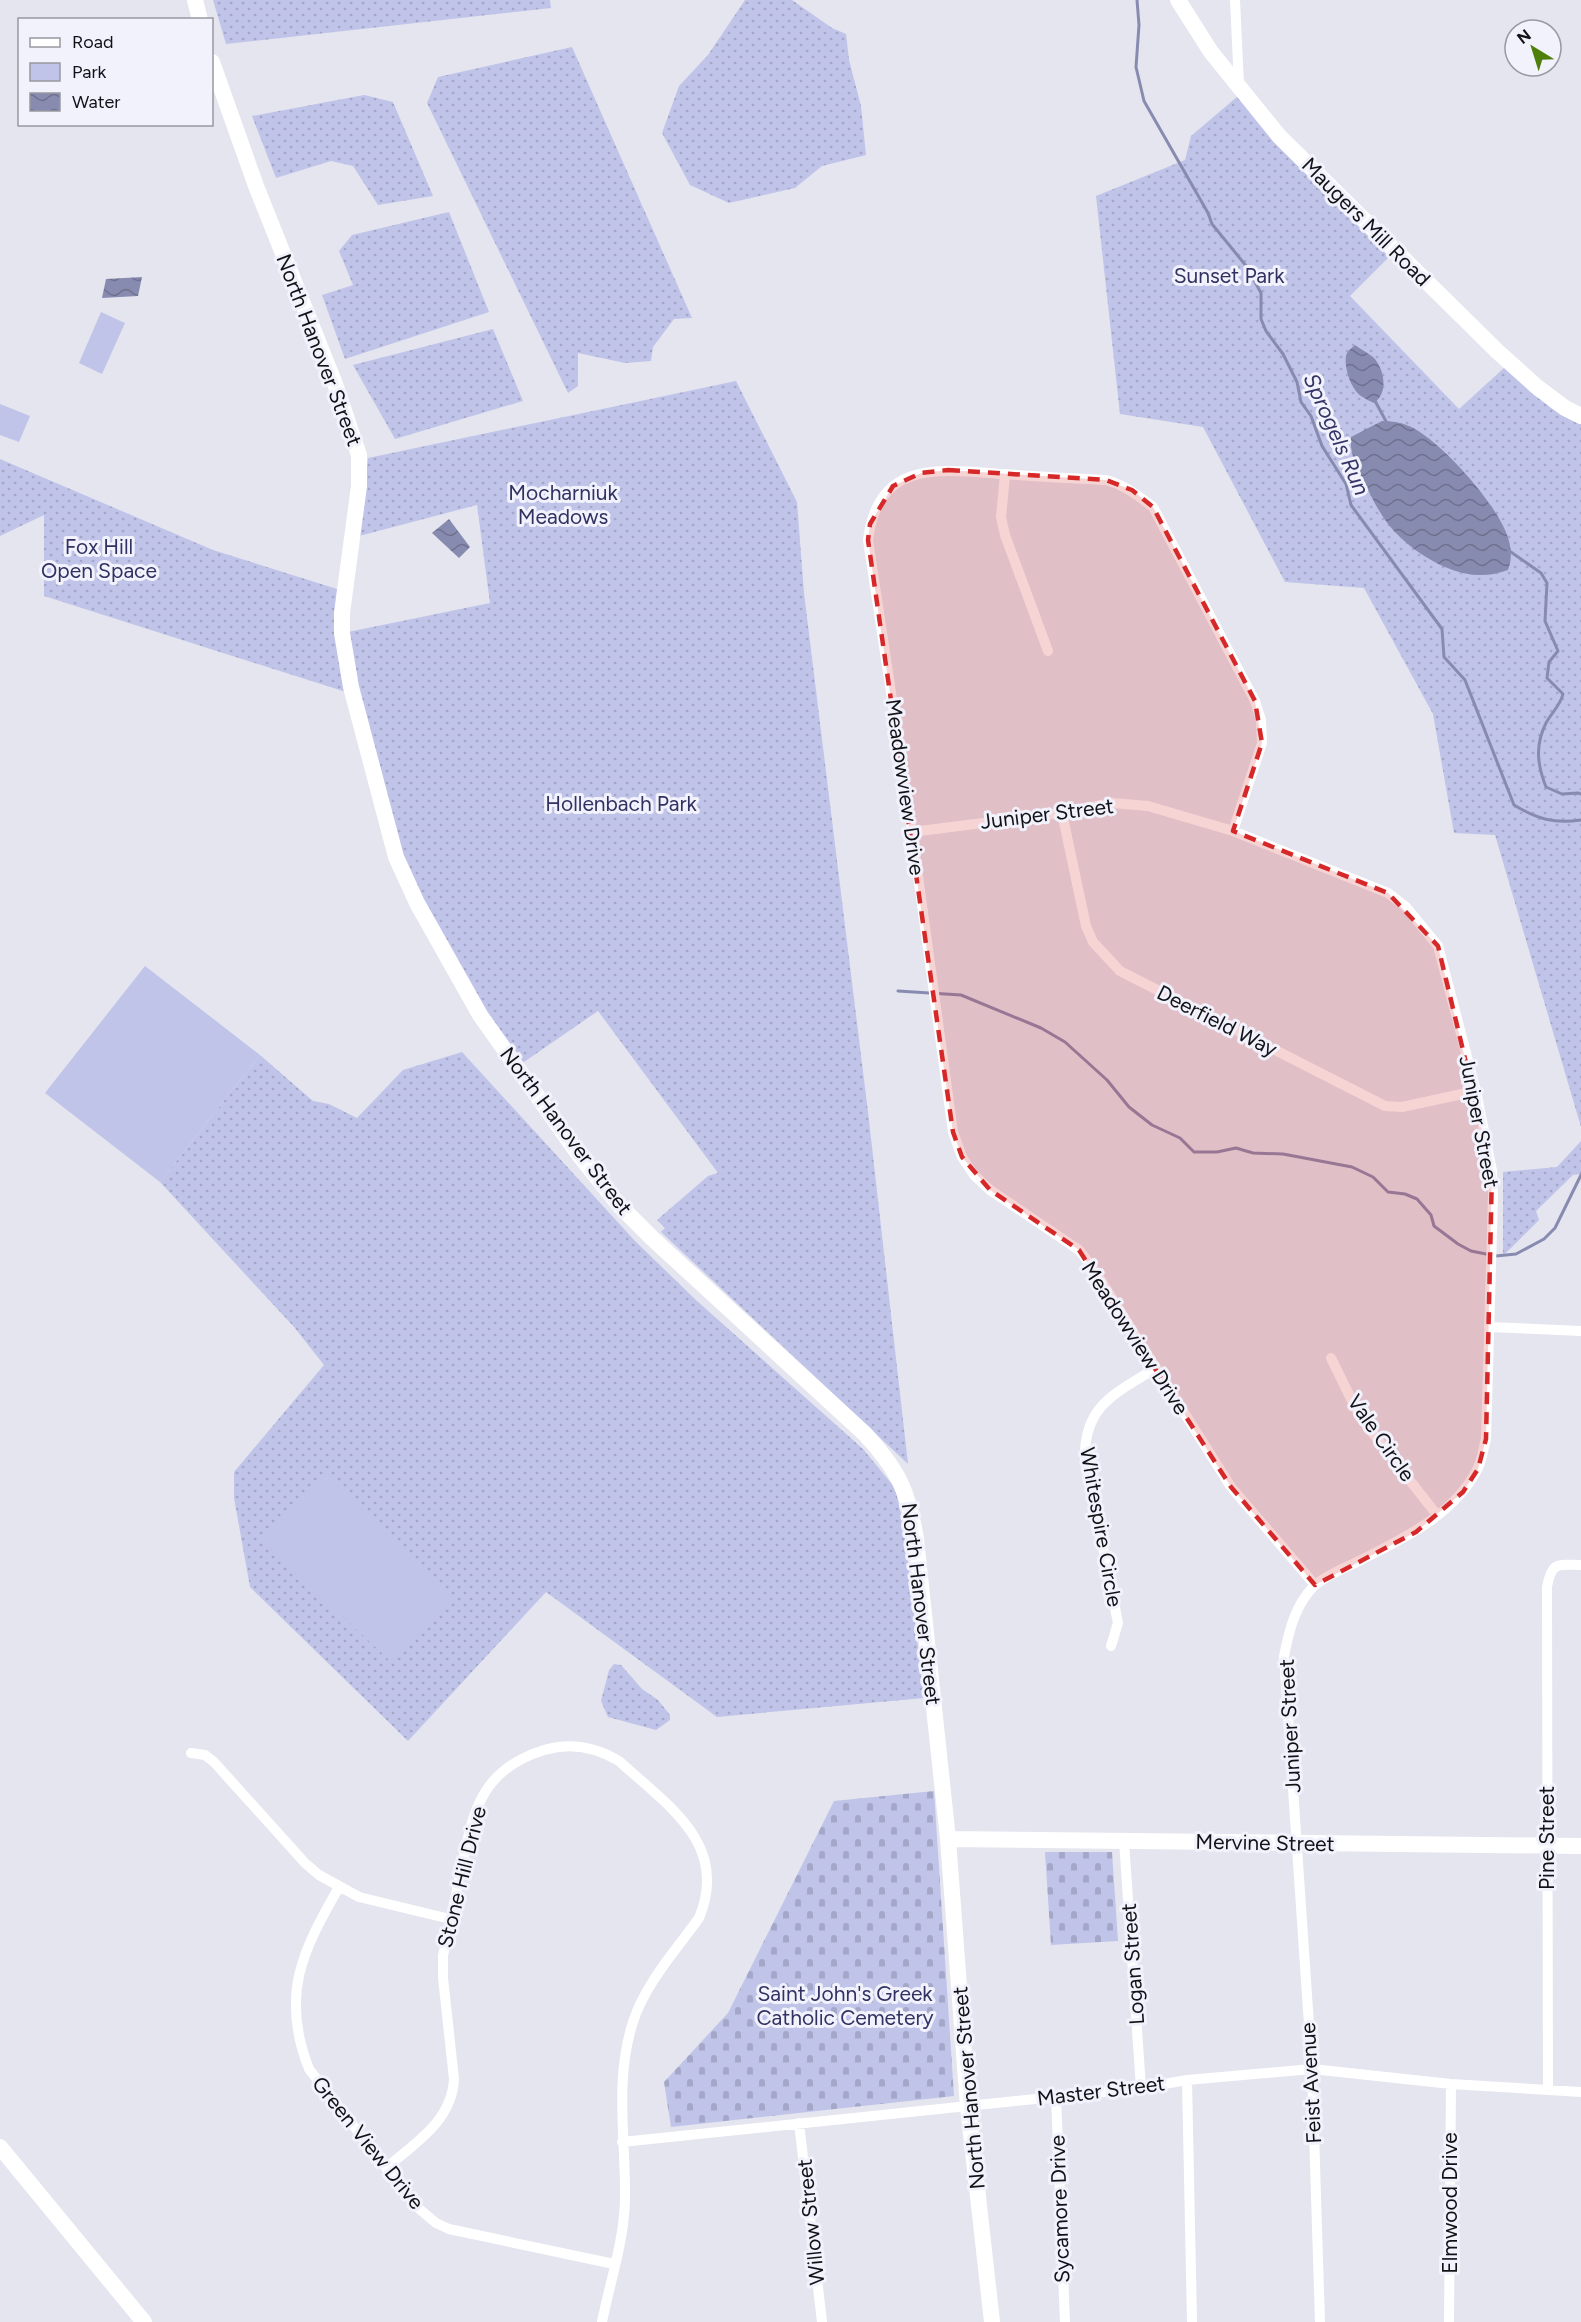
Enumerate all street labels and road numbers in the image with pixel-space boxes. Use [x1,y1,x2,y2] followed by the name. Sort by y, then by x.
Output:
[1297,152,1436,291] street label: Maugers Mill Road
[271,250,368,449] street label: North Hanover Street
[881,697,930,877] street label: Meadowview Drive
[979,793,1115,834] street label: Juniper Street
[1153,980,1282,1062] street label: Deerfield Way
[495,1042,638,1220] street label: North Hanover Street
[1454,1054,1505,1190] street label: Juniper Street
[1077,1256,1194,1419] street label: Meadowview Drive
[1342,1389,1420,1486] street label: Vale Circle
[1075,1445,1128,1609] street label: Whitespire Circle
[897,1501,946,1707] street label: North Hanover Street
[1274,1658,1305,1794] street label: Juniper Street
[1534,1786,1559,1890] street label: Pine Street
[432,1804,491,1950] street label: Stone Hill Drive
[1195,1829,1335,1856] street label: Mervine Street
[1116,1902,1149,2026] street label: Logan Street
[947,1985,990,2191] street label: North Hanover Street
[1295,2022,1326,2144] street label: Feist Avenue
[1036,2070,1166,2111] street label: Master Street
[307,2071,430,2214] street label: Green View Drive
[1437,2132,1462,2274] street label: Elmwood Drive
[1044,2135,1075,2283] street label: Sycamore Drive
[791,2158,830,2286] street label: Willow Street

